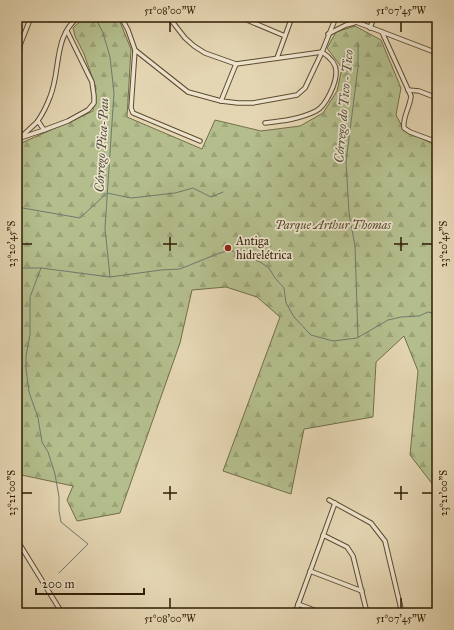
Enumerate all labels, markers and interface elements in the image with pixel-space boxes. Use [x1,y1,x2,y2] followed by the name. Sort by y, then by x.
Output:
[144,5,196,17] text: 51°08'00"W
[376,5,427,17] text: 51°07'45"W
[331,49,357,163] water label: Córrego do Tico - Tico
[92,97,112,193] water label: Córrego Pica-Pau
[275,218,391,232] park label: Parque Arthur Thomas
[6,221,18,267] text: 23°20'45"S
[438,221,450,267] text: 23°20'45"S
[235,234,293,262] place label: Antiga hidrelétrica
[223,243,233,253] marker: Antiga hidrelétrica
[6,470,18,516] text: 23°21'00"S
[438,470,450,516] text: 23°21'00"S
[36,570,144,596] scale bar
[42,577,75,591] text: 200 m
[144,613,196,625] text: 51°08'00"W
[376,613,427,625] text: 51°07'45"W

